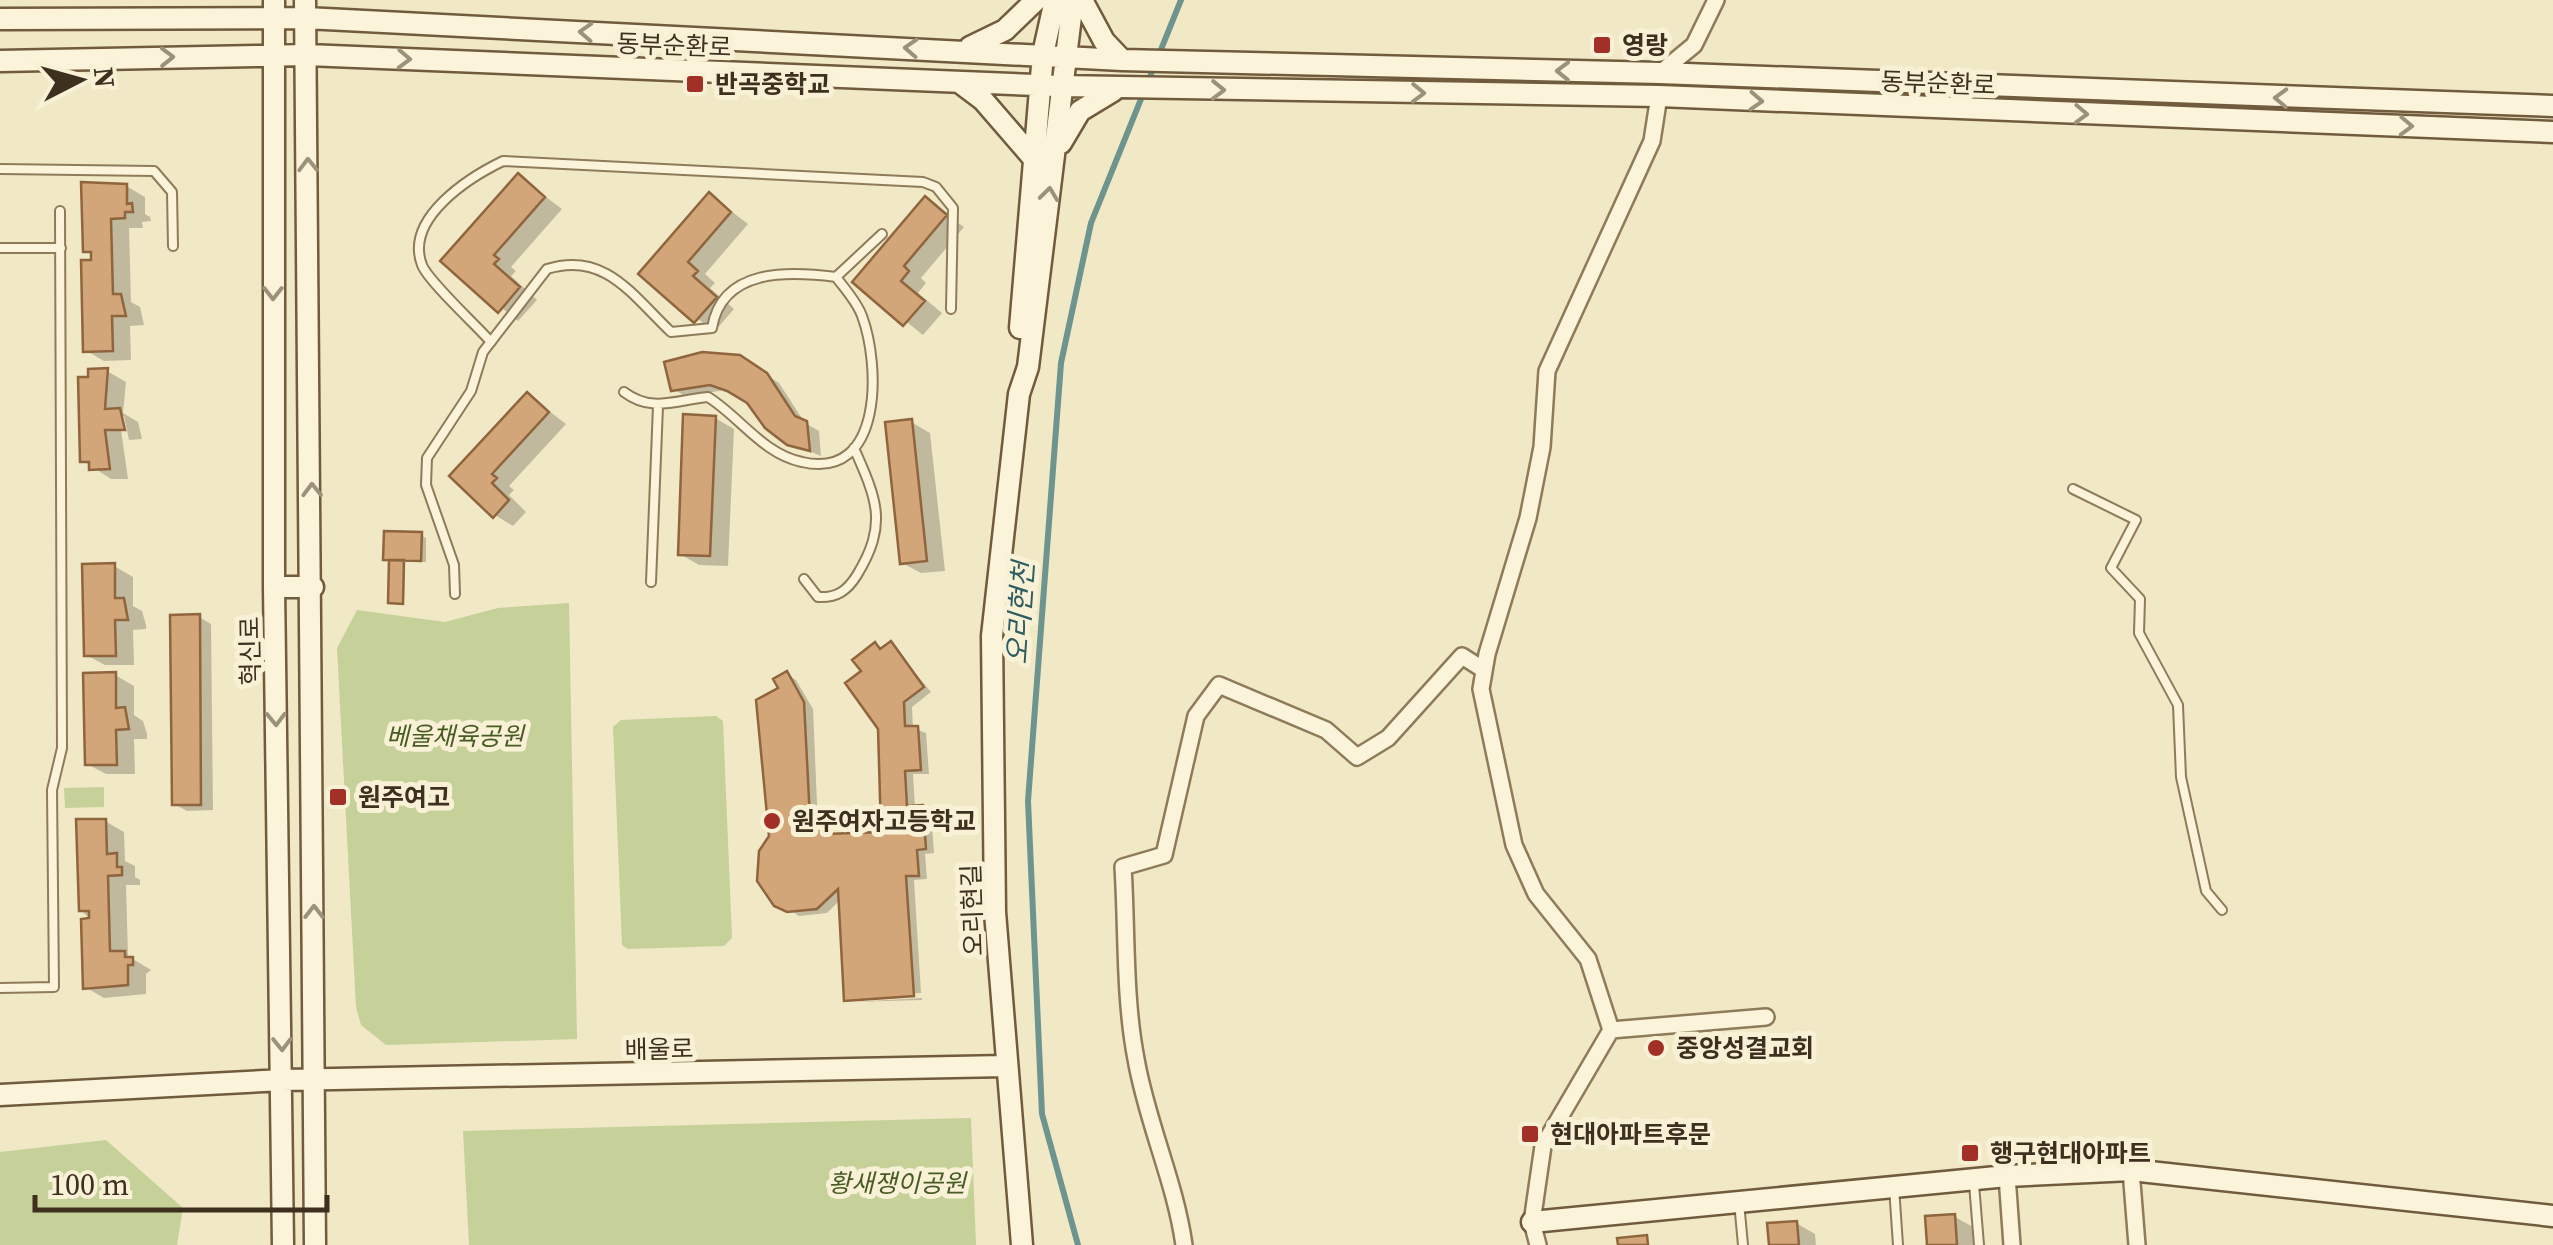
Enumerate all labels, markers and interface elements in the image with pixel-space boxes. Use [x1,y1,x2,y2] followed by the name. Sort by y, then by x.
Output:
[578,22,594,43] one-way arrow
[616,26,732,64] street label: 동부순환로
[1622,28,1668,62] place label: 영랑
[30,30,130,130] north arrow
[1591,34,1613,56] marker: 영랑
[902,38,918,59] one-way arrow
[160,46,176,68] one-way arrow
[397,48,413,69] one-way arrow
[1554,60,1570,82] one-way arrow
[1880,64,1996,102] street label: 동부순환로
[85,65,125,90] text: N
[715,67,830,101] place label: 반곡중학교
[684,73,706,95] marker: 반곡중학교
[1210,79,1226,100] one-way arrow
[1410,83,1426,104] one-way arrow
[2272,87,2288,108] one-way arrow
[1749,90,1765,111] one-way arrow
[2073,103,2089,124] one-way arrow
[2398,116,2414,137] one-way arrow
[297,156,319,172] one-way arrow
[1038,186,1059,203] one-way arrow
[262,286,284,301] one-way arrow
[301,481,323,496] one-way arrow
[997,557,1043,666] water label: 오리현천
[232,616,268,686] street label: 혁신로
[265,712,287,728] one-way arrow
[386,719,526,753] park label: 베울채육공원
[358,780,450,814] place label: 원주여고
[327,786,349,808] marker: 원주여고
[792,804,976,838] place label: 원주여자고등학교
[761,810,783,832] marker: 원주여자고등학교
[953,863,991,957] street label: 오리현길
[303,904,325,920] one-way arrow
[624,1031,694,1067] street label: 배울로
[1676,1031,1814,1065] place label: 중앙성결교회
[272,1037,293,1053] one-way arrow
[1645,1037,1667,1059] marker: 중앙성결교회
[1550,1117,1711,1151] place label: 현대아파트후문
[1519,1123,1541,1145] marker: 현대아파트후문
[1990,1136,2151,1170] place label: 행구현대아파트
[1959,1142,1981,1164] marker: 행구현대아파트
[35,1150,328,1212] scale bar
[50,1164,129,1205] text: 100 m
[828,1166,968,1200] park label: 황새쟁이공원

